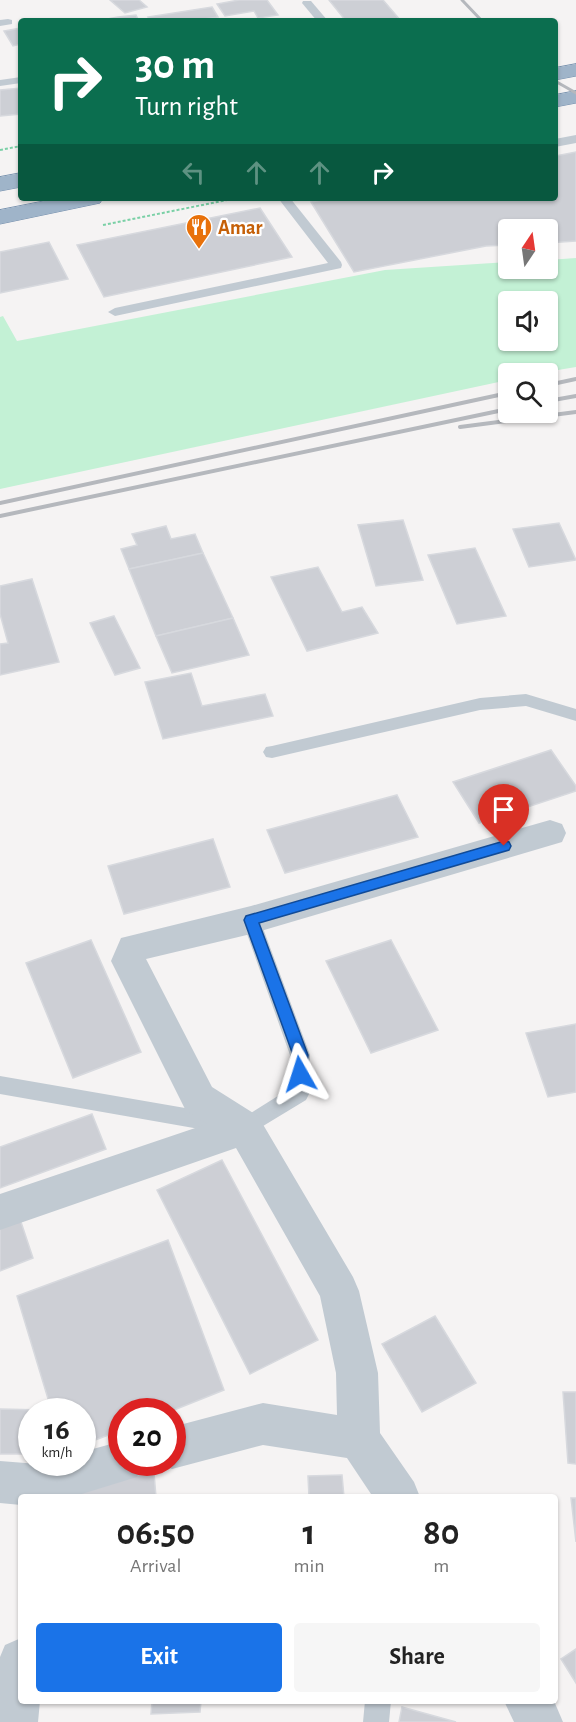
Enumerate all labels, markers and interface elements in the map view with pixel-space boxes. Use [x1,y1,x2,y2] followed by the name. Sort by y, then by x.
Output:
[36,42,114,120] icon: right
[135,44,215,86] text: 30 m
[135,93,238,120] text: Turn right
[177,156,210,189] icon: left
[240,156,273,189] icon: ahead
[303,156,336,189] icon: ahead
[366,156,399,189] icon: right
[184,212,214,250] restaurant icon: Amar
[218,218,263,238] place label: Amar
[498,219,558,279] north arrow
[498,219,558,423] map controls
[498,291,558,351] button: sound
[498,363,558,423] button: search
[478,784,529,846] pin
[487,793,520,826] icon: arrive
[268,1042,332,1106] position arrow
[108,1398,186,1476] speed limit sign: 20
[44,1415,70,1445] text: 16
[42,1445,72,1460] text: km/h
[116,1515,195,1551] text: 06:50
[303,1515,316,1551] text: 1
[423,1515,460,1551] text: 80
[130,1556,181,1576] text: Arrival
[293,1556,325,1576] text: min
[433,1556,449,1576] text: m
[36,1623,282,1692] button: Exit
[294,1623,540,1692] button: Share

